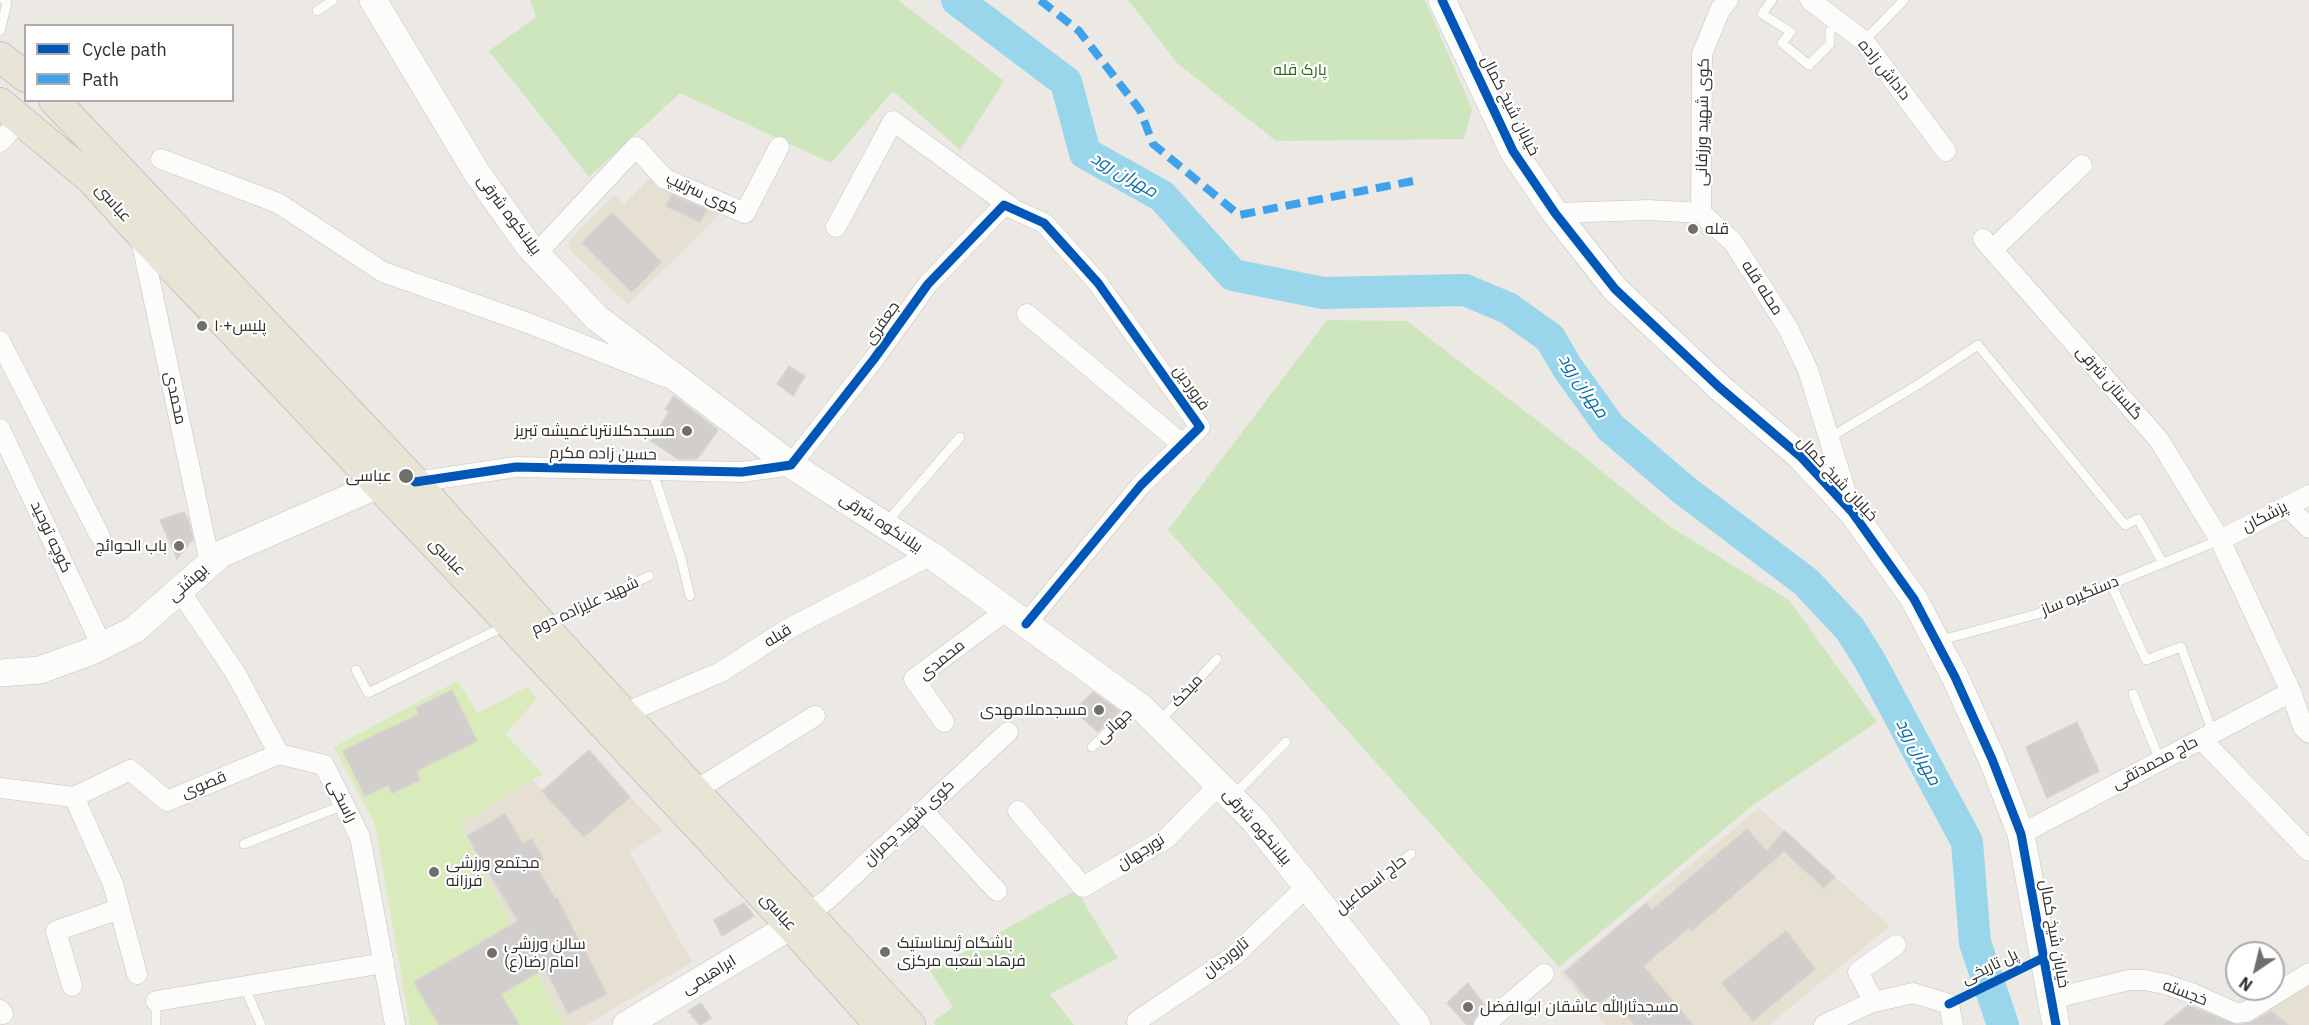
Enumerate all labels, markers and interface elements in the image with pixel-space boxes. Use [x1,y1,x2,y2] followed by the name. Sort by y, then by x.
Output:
[24,24,234,102] legend
[1854,36,1914,104] street label: داداش زاده
[82,38,167,61] text: Cycle path
[1477,53,1543,159] street label: خیابان شیخ کمال
[1692,58,1714,186] street label: کوی شهید ورزفانی
[1273,60,1327,80] park label: پارک قله
[82,68,119,91] text: Path
[1087,147,1161,203] water label: مهران رود
[663,169,741,219] street label: کوی سرتیپ
[473,171,545,259] street label: بیلانکوه شرقی
[91,180,135,226] street label: عباسى
[1705,219,1729,239] place label: قله
[1686,222,1700,236] marker: قله
[1737,257,1787,319] street label: محله قله
[860,298,904,348] street label: جعفری
[214,316,266,336] place label: پلیس+۱۰
[195,319,209,333] marker: پلیس+۱۰
[2072,342,2146,424] street label: گلستان شرقی
[1554,350,1612,422] water label: مهران رود
[1169,362,1213,414] street label: فروردین
[160,370,190,426] street label: محمدی
[515,421,675,441] place label: مسجدکلانترباغمیشه تبریز
[680,424,694,438] marker: مسجدکلانترباغمیشه تبریز
[1793,432,1881,526] street label: خیابان شیخ کمال
[549,443,657,465] street label: حسین زاده مکرم
[346,466,392,486] place label: عباسی
[397,467,415,485] marker: عباسی
[836,489,926,557] street label: بیلانکوه شرقی
[26,498,76,576] street label: کوچه توحید
[2239,498,2291,536] street label: پزشکان
[425,534,469,580] street label: عباسى
[95,536,167,556] place label: باب الحوائج
[172,539,186,553] marker: باب الحوائج
[164,560,212,606] street label: بهشتی
[2038,572,2122,620] street label: دستگیره ساز
[528,573,642,639] street label: شهید علیزاده دوم
[761,620,795,652] street label: قبله
[915,636,969,684] street label: محمدی
[1167,671,1207,711] street label: میخک
[980,700,1087,720] place label: مسجدملامهدی
[1092,703,1106,717] marker: مسجدملامهدی
[1092,704,1136,748] street label: جهانی
[1891,715,1945,789] water label: مهران رود
[2109,732,2201,794] street label: حاج محمدتقی
[179,767,229,803] street label: قصوی
[323,776,361,826] street label: راسخی
[859,776,959,870] street label: کوی شهید چمران
[1218,785,1296,869] street label: بیلانکوه شرقی
[1114,830,1168,874] street label: نورجهان
[1332,851,1410,919] street label: حاج اسماعیل
[446,853,540,891] place label: مجتمع ورزشی فرزانه
[427,865,441,879] marker: مجتمع ورزشی فرزانه
[2035,878,2073,990] street label: خیابان شیخ کمال
[756,889,800,935] street label: عباسى
[897,933,1026,971] place label: باشگاه ژیمناستیک فرهاد شعبه مرکزی
[504,934,586,972] place label: سالن ورزشی امام رضا(ع)
[1199,934,1253,982] street label: تاروردیان
[2225,941,2285,1001] north arrow
[878,945,892,959] marker: باشگاه ژیمناستیک فرهاد شعبه مرکزی
[1959,945,2021,989] street label: پل تاریخی
[485,946,499,960] marker: سالن ورزشی امام رضا(ع)
[678,951,740,999] street label: ابراهیمی
[2235,973,2256,996] text: N
[2160,976,2210,1010] street label: خجسته
[1480,997,1679,1017] place label: مسجدثارالله عاشقان ابوالفضل
[1461,1000,1475,1014] marker: مسجدثارالله عاشقان ابوالفضل

